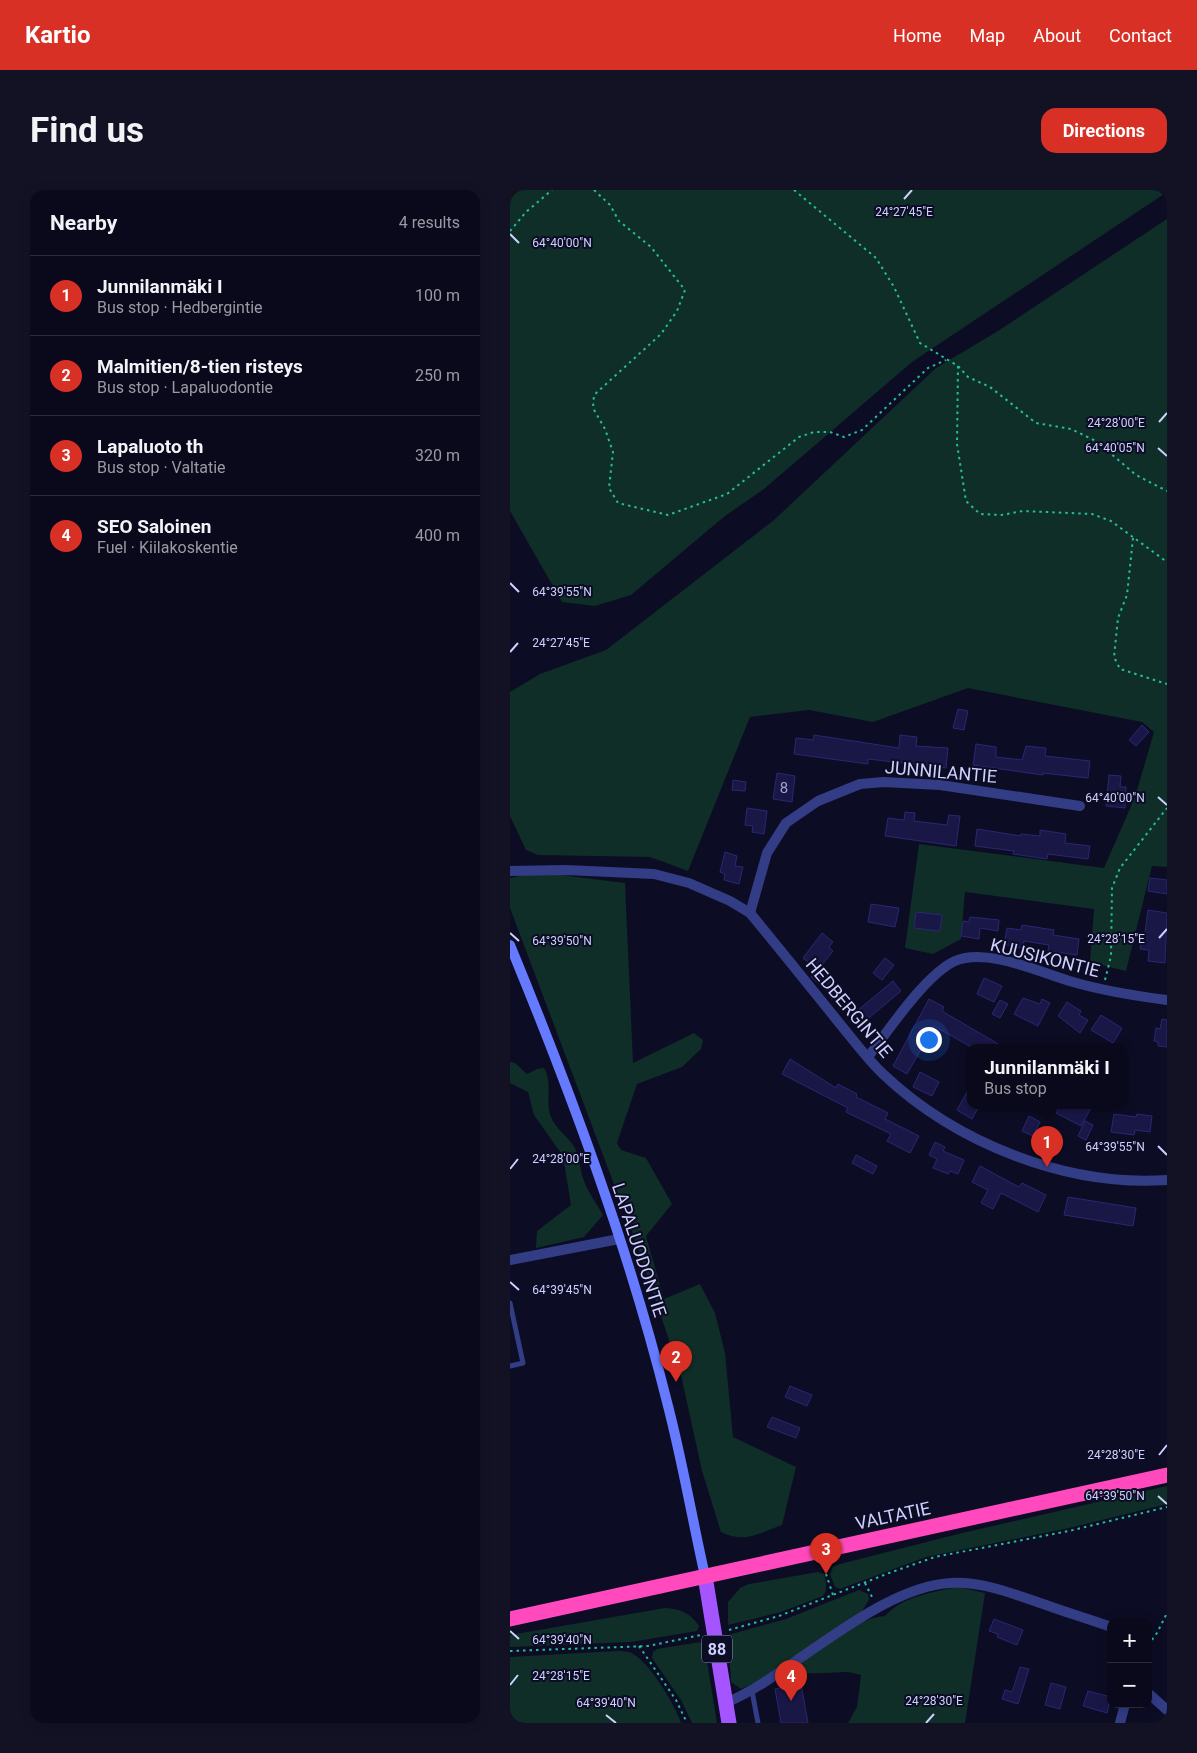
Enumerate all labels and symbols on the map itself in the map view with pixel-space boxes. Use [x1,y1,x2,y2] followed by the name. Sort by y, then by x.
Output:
[875,205,933,219] text: 24°27'45"E
[532,236,592,250] text: 64°40'00"N
[1087,416,1145,430] text: 24°28'00"E
[1085,441,1145,455] text: 64°40'05"N
[532,585,592,599] text: 64°39'55"N
[532,636,590,650] text: 24°27'45"E
[884,756,998,787] street label: JUNNILANTIE
[780,779,788,797] house number: 8
[1085,791,1145,805] text: 64°40'00"N
[1087,932,1145,946] text: 24°28'15"E
[532,934,592,948] text: 64°39'50"N
[988,934,1102,981] street label: KUUSIKONTIE
[802,954,897,1062] street label: HEDBERGINTIE
[916,1027,942,1053] your location
[1031,1126,1063,1167] pin: 1
[1085,1140,1145,1154] text: 64°39'55"N
[532,1152,590,1166] text: 24°28'00"E
[608,1180,671,1319] street label: LAPALUODONTIE
[532,1283,592,1297] text: 64°39'45"N
[660,1341,692,1382] pin: 2
[1087,1448,1145,1462] text: 24°28'30"E
[1085,1489,1145,1503] text: 64°39'50"N
[853,1497,932,1534] street label: VALTATIE
[810,1533,842,1574] pin: 3
[532,1633,592,1647] text: 64°39'40"N
[702,1636,732,1662] road number: 88
[775,1660,807,1701] pin: 4
[532,1669,590,1683] text: 24°28'15"E
[905,1694,963,1708] text: 24°28'30"E
[576,1696,636,1710] text: 64°39'40"N

